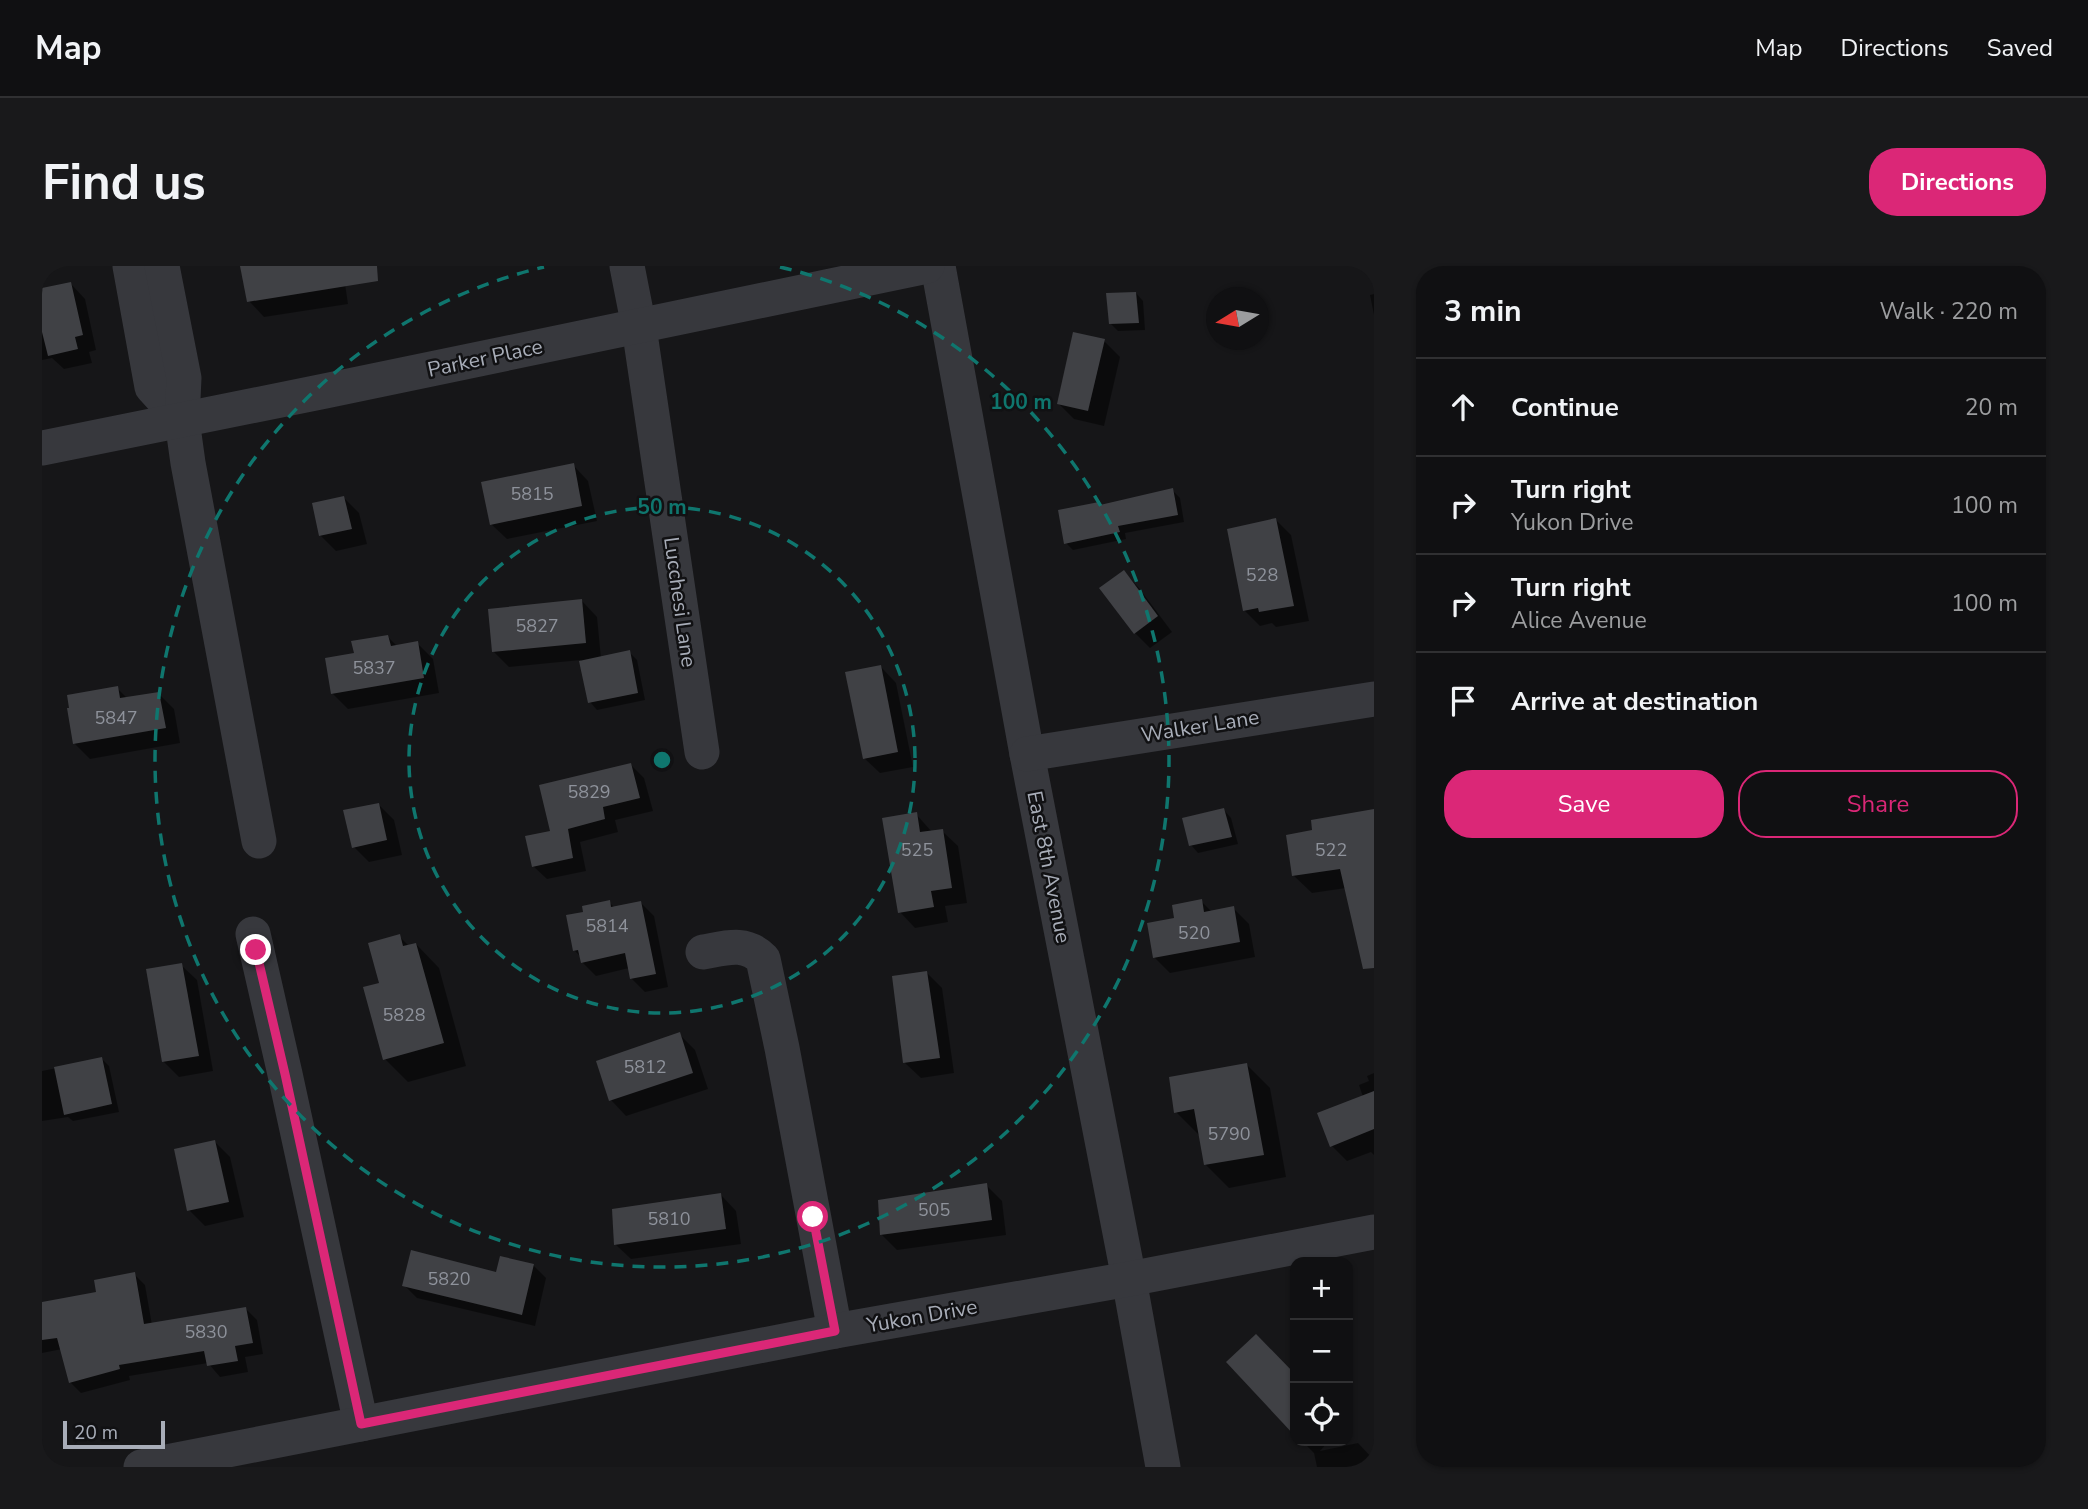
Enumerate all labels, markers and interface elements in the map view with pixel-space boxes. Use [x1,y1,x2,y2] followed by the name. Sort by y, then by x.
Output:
[35,26,102,71] text: Map
[1755,32,1802,64] text: Map
[1840,32,1949,64] text: Directions
[1987,32,2053,64] text: Saved
[1869,148,2046,216] button: Directions
[42,149,206,216] text: Find us
[1206,287,1269,350] north arrow
[1444,291,1522,332] text: 3 min
[1879,296,2018,327] text: Walk · 220 m
[425,332,545,384] street label: Parker Place
[990,388,1052,416] text: 100 m
[1444,388,1482,426] icon: ahead
[1511,390,1619,425] text: Continue
[1965,392,2018,423] text: 20 m
[1511,472,1630,507] text: Turn right
[510,482,554,506] house number: 5815
[1444,486,1482,524] icon: right
[1951,490,2018,521] text: 100 m
[637,493,687,521] text: 50 m
[1511,507,1633,538] text: Yukon Drive
[657,535,703,669] street label: Lucchesi Lane
[1246,563,1278,587] house number: 528
[1511,570,1630,605] text: Turn right
[1444,584,1482,622] icon: right
[1951,588,2018,619] text: 100 m
[1511,605,1647,636] text: Alice Avenue
[515,614,559,638] house number: 5827
[352,656,396,680] house number: 5837
[1444,682,1482,720] icon: arrive
[1511,684,1758,719] text: Arrive at destination
[1139,703,1261,749] street label: Walker Lane
[94,706,138,730] house number: 5847
[650,748,674,772] centre of rings
[1444,770,1724,838] button: Save
[1738,770,2018,838] button: Share
[567,780,611,804] house number: 5829
[1020,788,1078,946] street label: East 8th Avenue
[901,838,933,862] house number: 525
[1315,838,1347,862] house number: 522
[585,914,629,938] house number: 5814
[1178,921,1210,945] house number: 520
[240,934,271,965] route end
[382,1003,426,1027] house number: 5828
[623,1055,667,1079] house number: 5812
[1207,1122,1251,1146] house number: 5790
[918,1198,950,1222] house number: 505
[797,1201,828,1232] route start
[647,1207,691,1231] house number: 5810
[1290,1257,1353,1446] map controls
[1290,1257,1353,1320] button: +
[427,1267,471,1291] house number: 5820
[864,1293,979,1340] street label: Yukon Drive
[184,1320,228,1344] house number: 5830
[1290,1320,1353,1383] button: −
[1290,1383,1353,1446] button: locate
[63,1418,164,1450] scale bar
[74,1420,118,1446] text: 20 m

